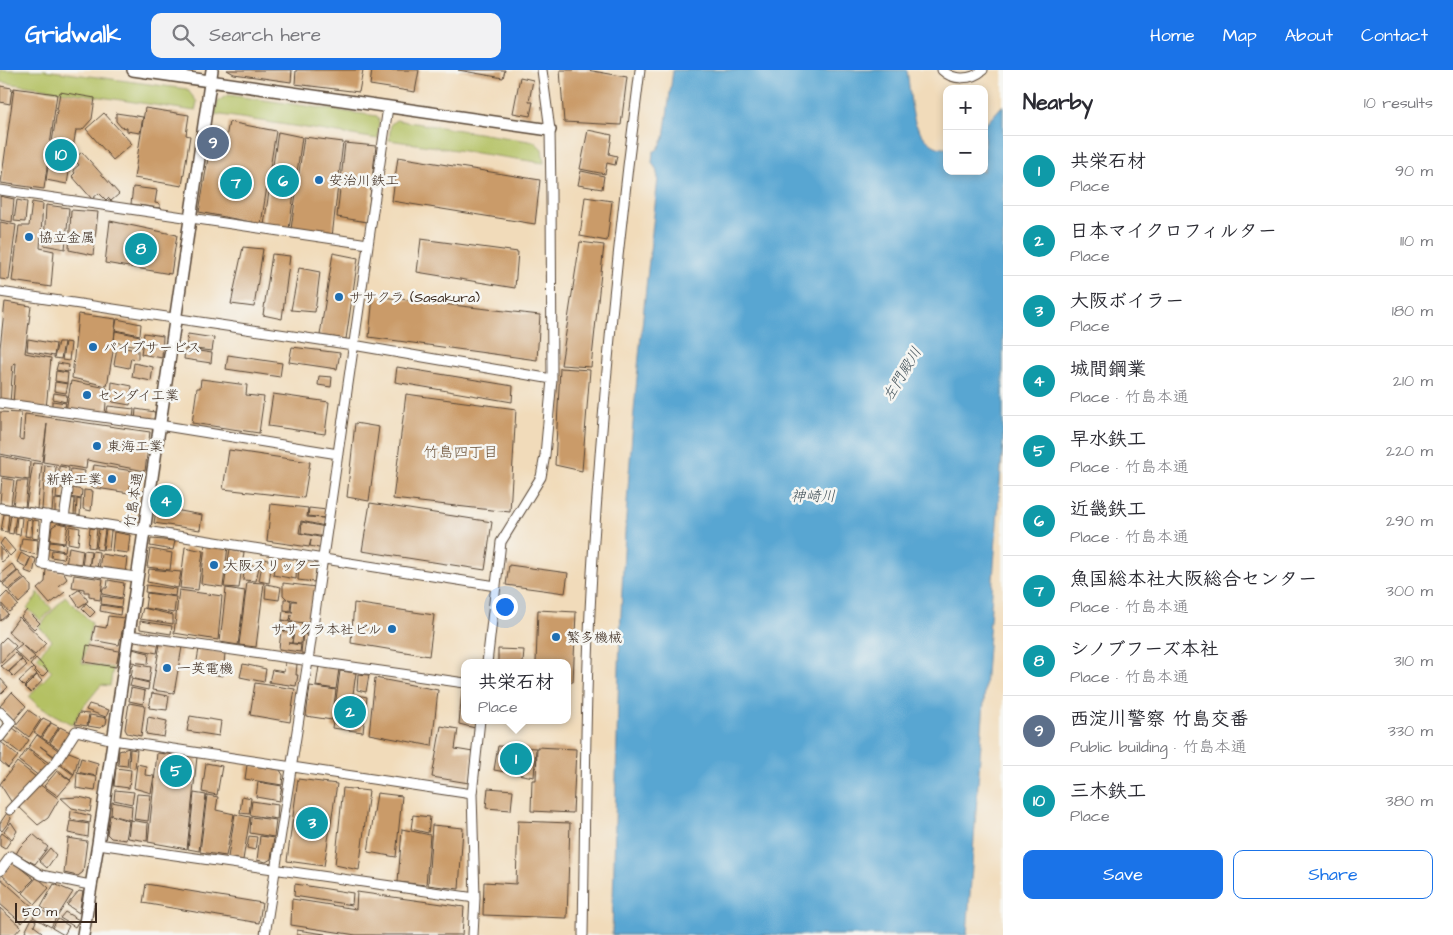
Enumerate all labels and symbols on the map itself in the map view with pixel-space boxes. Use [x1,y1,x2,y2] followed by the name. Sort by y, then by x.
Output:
[197,124,229,162] pin: 9
[45,136,77,174] pin: 10
[267,162,299,200] pin: 6
[220,164,252,202] pin: 7
[329,171,399,191] place label: 安治川鉄工
[313,174,325,186] marker: 安治川鉄工
[39,228,95,248] place label: 協立金属
[125,230,157,268] pin: 8
[23,231,35,243] marker: 協立金属
[349,288,480,308] place label: ササクラ (Sasakura)
[333,291,345,303] marker: ササクラ (Sasakura)
[103,338,201,358] place label: パイプサービス
[87,341,99,353] marker: パイプサービス
[878,343,927,405] water label: 左門殿川
[97,386,179,406] place label: センダイ工業
[81,389,93,401] marker: センダイ工業
[107,437,163,457] place label: 東海工業
[91,440,103,452] marker: 東海工業
[423,442,499,463] district label: 竹島四丁目
[46,470,102,490] place label: 新幹工業
[120,471,148,529] street label: 竹島本通
[106,473,118,485] marker: 新幹工業
[150,482,182,520] pin: 4
[790,486,836,507] water label: 神崎川
[224,556,322,576] place label: 大阪スリッター
[208,559,220,571] marker: 大阪スリッター
[492,594,518,620] your location
[271,620,382,640] place label: ササクラ本社ビル
[386,623,398,635] marker: ササクラ本社ビル
[566,628,622,648] place label: 繁多機械
[550,631,562,643] marker: 繁多機械
[177,659,233,679] place label: 一英電機
[161,662,173,674] marker: 一英電機
[334,693,366,731] pin: 2
[500,740,532,778] pin: 1
[160,752,192,790] pin: 5
[296,804,328,842] pin: 3
[15,900,98,923] scale bar

